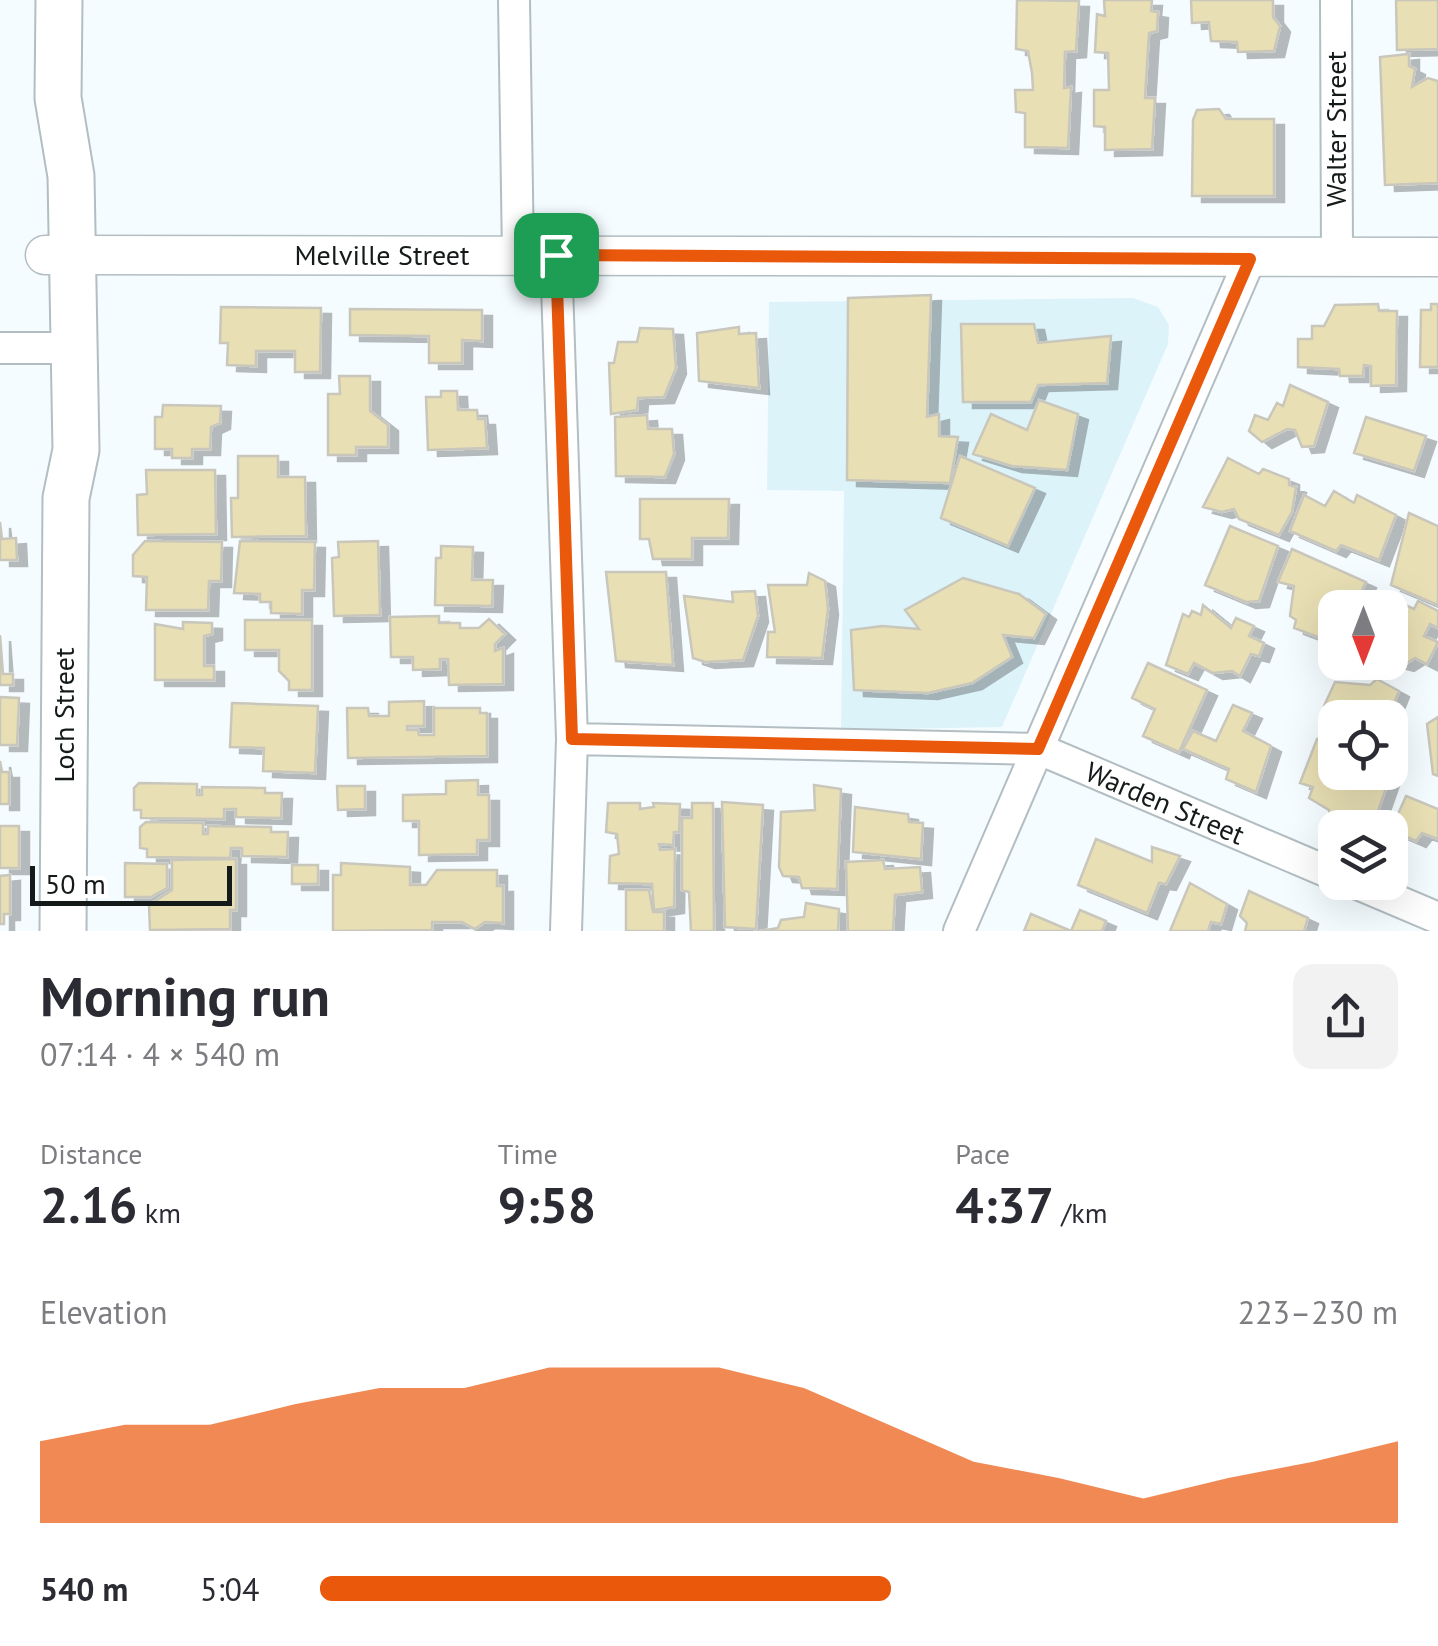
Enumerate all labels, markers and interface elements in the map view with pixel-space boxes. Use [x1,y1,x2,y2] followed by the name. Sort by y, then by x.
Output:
[1317,50,1354,207] street label: Walter Street
[514,213,599,298] pin
[529,228,584,283] icon: arrive
[294,236,470,273] street label: Melville Street
[1318,590,1408,680] north arrow
[1318,590,1408,900] map controls
[45,647,82,782] street label: Loch Street
[1318,700,1408,790] button: locate
[1080,752,1251,853] street label: Warden Street
[1318,810,1408,900] button: layers
[30,861,232,906] scale bar
[45,865,106,902] text: 50 m
[40,960,330,1031] text: Morning run
[1293,964,1398,1069] button: share
[40,1033,280,1075] text: 07:14 · 4 × 540 m
[40,1135,143,1172] text: Distance
[498,1135,558,1172] text: Time
[955,1135,1010,1172] text: Pace
[40,1172,137,1237] text: 2.16
[498,1172,596,1237] text: 9:58
[955,1172,1054,1237] text: 4:37
[137,1194,181,1231] text: km
[1054,1194,1107,1231] text: /km
[40,1291,167,1333] text: Elevation
[1238,1291,1398,1333] text: 223–230 m
[40,1568,128,1610] text: 540 m
[200,1568,259,1610] text: 5:04

